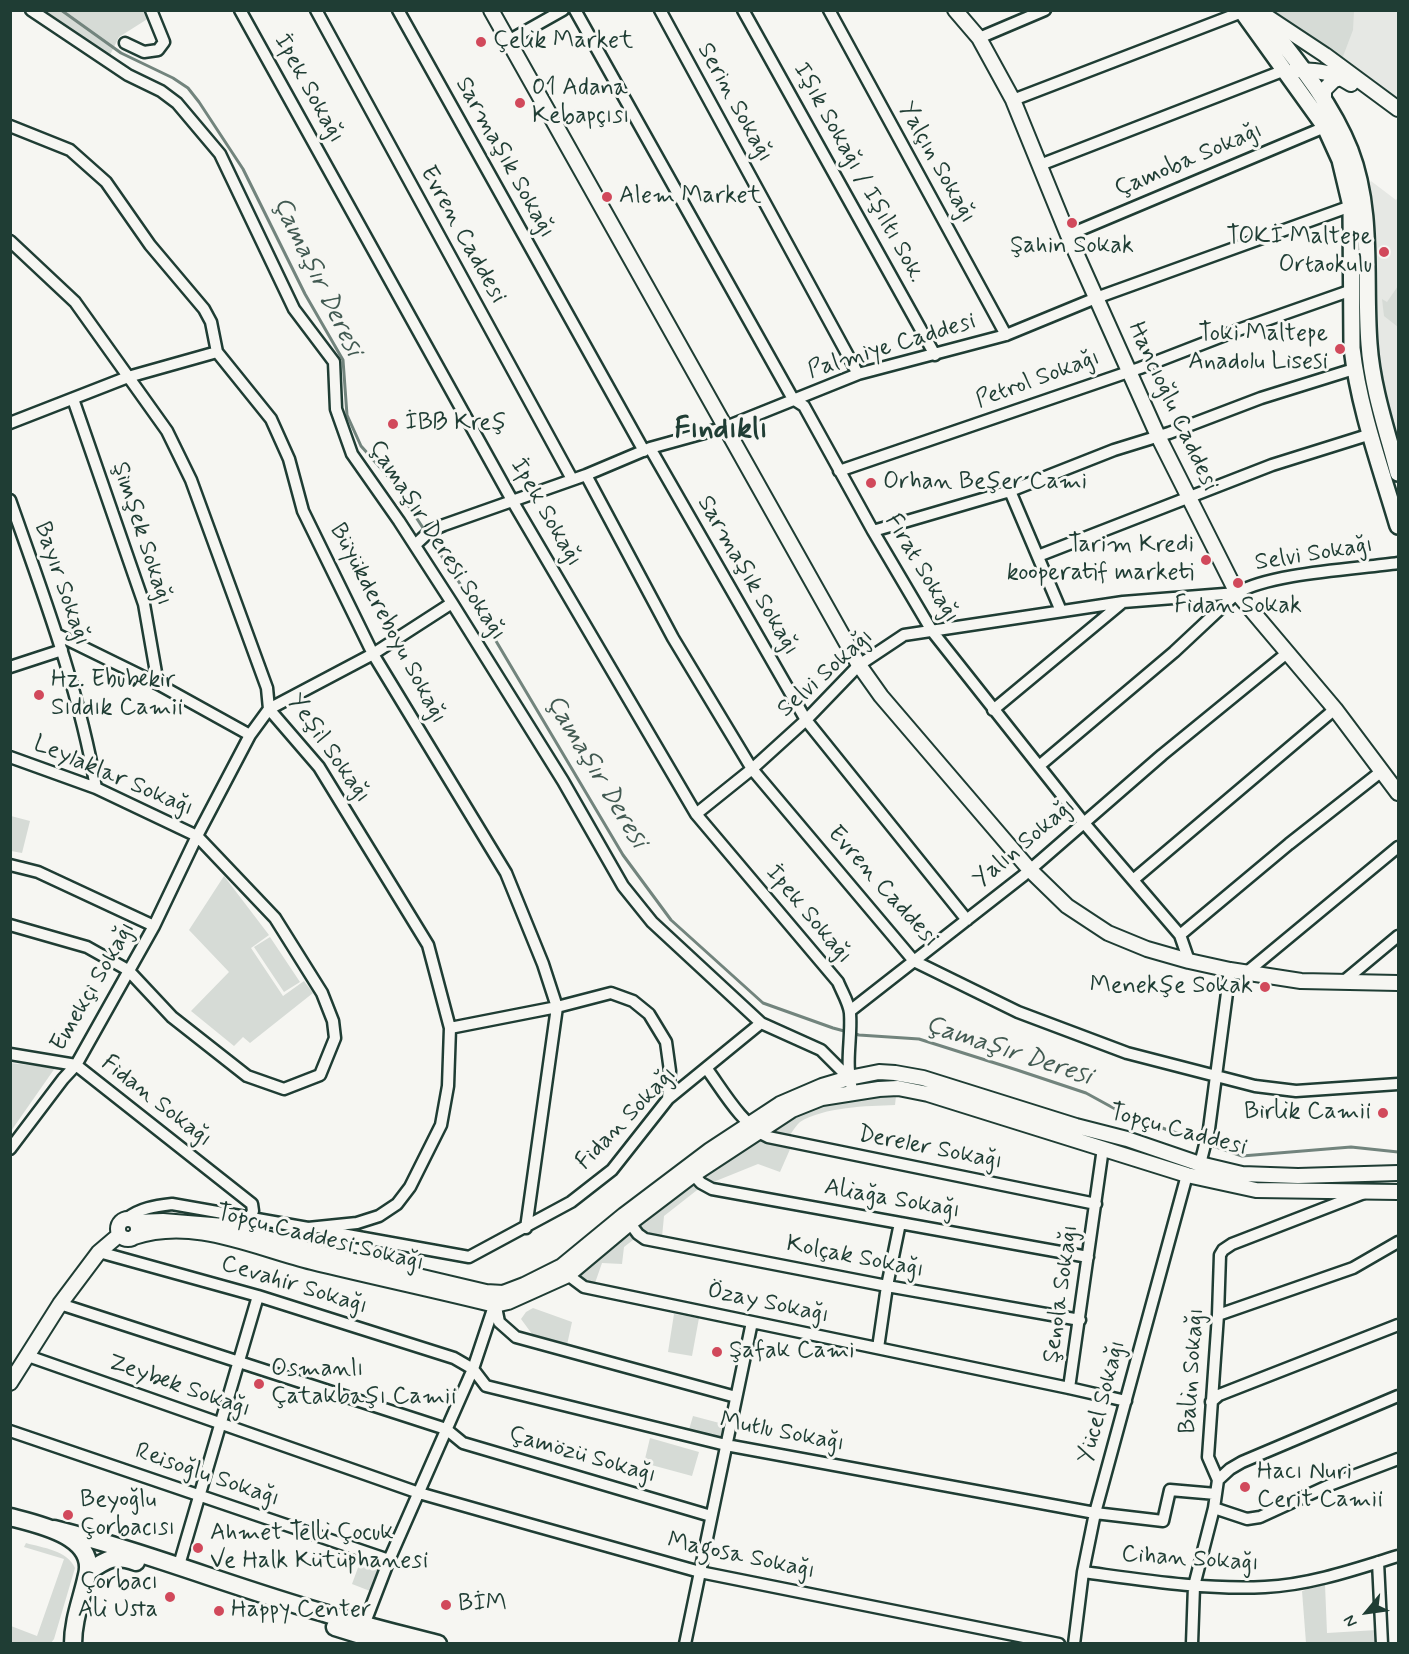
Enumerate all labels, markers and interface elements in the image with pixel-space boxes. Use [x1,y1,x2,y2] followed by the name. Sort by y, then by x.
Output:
[493,28,633,56] place label: Çelik Market
[266,30,350,148] street label: İpek Sokağı
[474,35,488,49] marker: Çelik Market
[689,38,779,168] street label: Serin Sokağı
[786,58,930,288] street label: Işık Sokağı / Işıltı Sok.
[448,72,560,244] street label: Sarmaşık Sokağı
[532,75,630,131] place label: 01 Adana Kebapçısı
[513,96,527,110] marker: 01 Adana Kebapçısı
[891,97,981,229] street label: Yalçın Sokağı
[1111,117,1267,205] street label: Çamoba Sokağı
[412,161,512,309] street label: Evren Caddesi
[619,183,762,211] place label: Alem Market
[600,190,614,204] marker: Alem Market
[264,192,368,362] water label: Çamaşır Deresi
[1065,216,1079,230] marker: Şahin Sokak
[1226,224,1372,280] place label: TOKİ Maltepe Ortaokulu
[1010,233,1134,261] place label: Şahin Sokak
[1377,245,1391,259] marker: TOKİ Maltepe Ortaokulu
[805,308,979,386] street label: Palmiye Caddesi
[1120,318,1224,496] street label: Hancıoğlu Caddesi
[1188,321,1328,377] place label: Toki Maltepe Anadolu Lisesi
[1333,342,1347,356] marker: Toki Maltepe Anadolu Lisesi
[972,344,1104,416] street label: Petrol Sokağı
[405,410,506,438] place label: İBB Kreş
[674,413,768,449] district label: Fındıklı
[386,417,400,431] marker: İBB Kreş
[361,436,511,646] street label: Çamaşır Deresi Sokağı
[503,454,587,572] street label: İpek Sokağı
[104,459,178,609] street label: Şimşek Sokağı
[883,469,1087,497] place label: Orhan Beşer Cami
[864,476,878,490] marker: Orhan Beşer Cami
[690,491,804,661] street label: Sarmaşık Sokağı
[877,509,965,629] street label: Fırat Sokağı
[26,518,96,650] street label: Bayır Sokağı
[322,519,452,729] street label: Büyükdereboyu Sokağı
[1253,531,1375,579] street label: Selvi Sokağı
[1007,532,1194,588] place label: Tarim Kredi kooperatif marketi
[1199,553,1213,567] marker: Tarim Kredi kooperatif marketi
[1231,576,1245,590] marker: Fidan Sokak
[1174,593,1302,621] place label: Fidan Sokak
[772,624,880,724] street label: Selvi Sokağı
[51,667,183,723] place label: Hz. Ebubekir Sıddık Camii
[32,688,46,702] marker: Hz. Ebubekir Sıddık Camii
[280,689,376,809] street label: Yeşil Sokağı
[537,690,653,854] water label: Çamaşır Deresi
[29,730,197,824] street label: Leylaklar Sokağı
[968,793,1082,895] street label: Yalın Sokağı
[820,821,944,953] street label: Evren Caddesi
[758,860,858,970] street label: İpek Sokağı
[45,917,143,1057] street label: Emekçi Sokağı
[1090,973,1253,1001] place label: Menekşe Sokak
[1258,980,1272,994] marker: Menekşe Sokak
[921,1010,1095,1094] water label: Çamaşır Deresi
[95,1050,217,1154] street label: Fidan Sokağı
[571,1061,683,1177] street label: Fidan Sokağı
[1106,1099,1250,1163] street label: Topçu Caddesi
[1244,1099,1371,1127] place label: Birlik Camii
[1376,1106,1390,1120] marker: Birlik Camii
[855,1121,1005,1177] street label: Dereler Sokağı
[822,1174,962,1226] street label: Aliağa Sokağı
[213,1199,427,1279] street label: Topçu Caddesi Sokağı
[1038,1223,1086,1365] street label: Şenola Sokağı
[784,1231,926,1285] street label: Kolçak Sokağı
[217,1250,371,1322] street label: Cevahir Sokağı
[705,1277,831,1331] street label: Özay Sokağı
[1174,1307,1212,1435] street label: Balin Sokağı
[1073,1337,1133,1467] street label: Yücel Sokağı
[729,1338,855,1366] place label: Şafak Cami
[710,1345,724,1359] marker: Şafak Cami
[104,1349,254,1425] street label: Zeybek Sokağı
[271,1356,456,1412] place label: Osmanlı Çatakbaşı Camii
[252,1377,266,1391] marker: Osmanlı Çatakbaşı Camii
[717,1407,847,1459] street label: Mutlu Sokağı
[505,1421,659,1491] street label: Çamözü Sokağı
[131,1438,283,1514] street label: Reisoğlu Sokağı
[1257,1459,1383,1515] place label: Hacı Nuri Cerit Camii
[1238,1480,1252,1494] marker: Hacı Nuri Cerit Camii
[80,1487,175,1543] place label: Beyoğlu Çorbacısı
[61,1508,75,1522] marker: Beyoğlu Çorbacısı
[210,1520,428,1576] place label: Ahmet Telli Çocuk Ve Halk Kütüphanesi
[665,1527,817,1587] street label: Magosa Sokağı
[191,1541,205,1555] marker: Ahmet Telli Çocuk Ve Halk Kütüphanesi
[1120,1541,1260,1579] street label: Cihan Sokağı
[78,1569,158,1625] place label: Çorbacı Ali Usta
[1337,1582,1397,1642] north arrow
[163,1590,177,1604] marker: Çorbacı Ali Usta
[458,1591,507,1619] place label: BİM
[231,1597,371,1625] place label: Happy Center
[439,1598,453,1612] marker: BİM
[212,1604,226,1618] marker: Happy Center
[1339,1611,1363,1631] text: N

